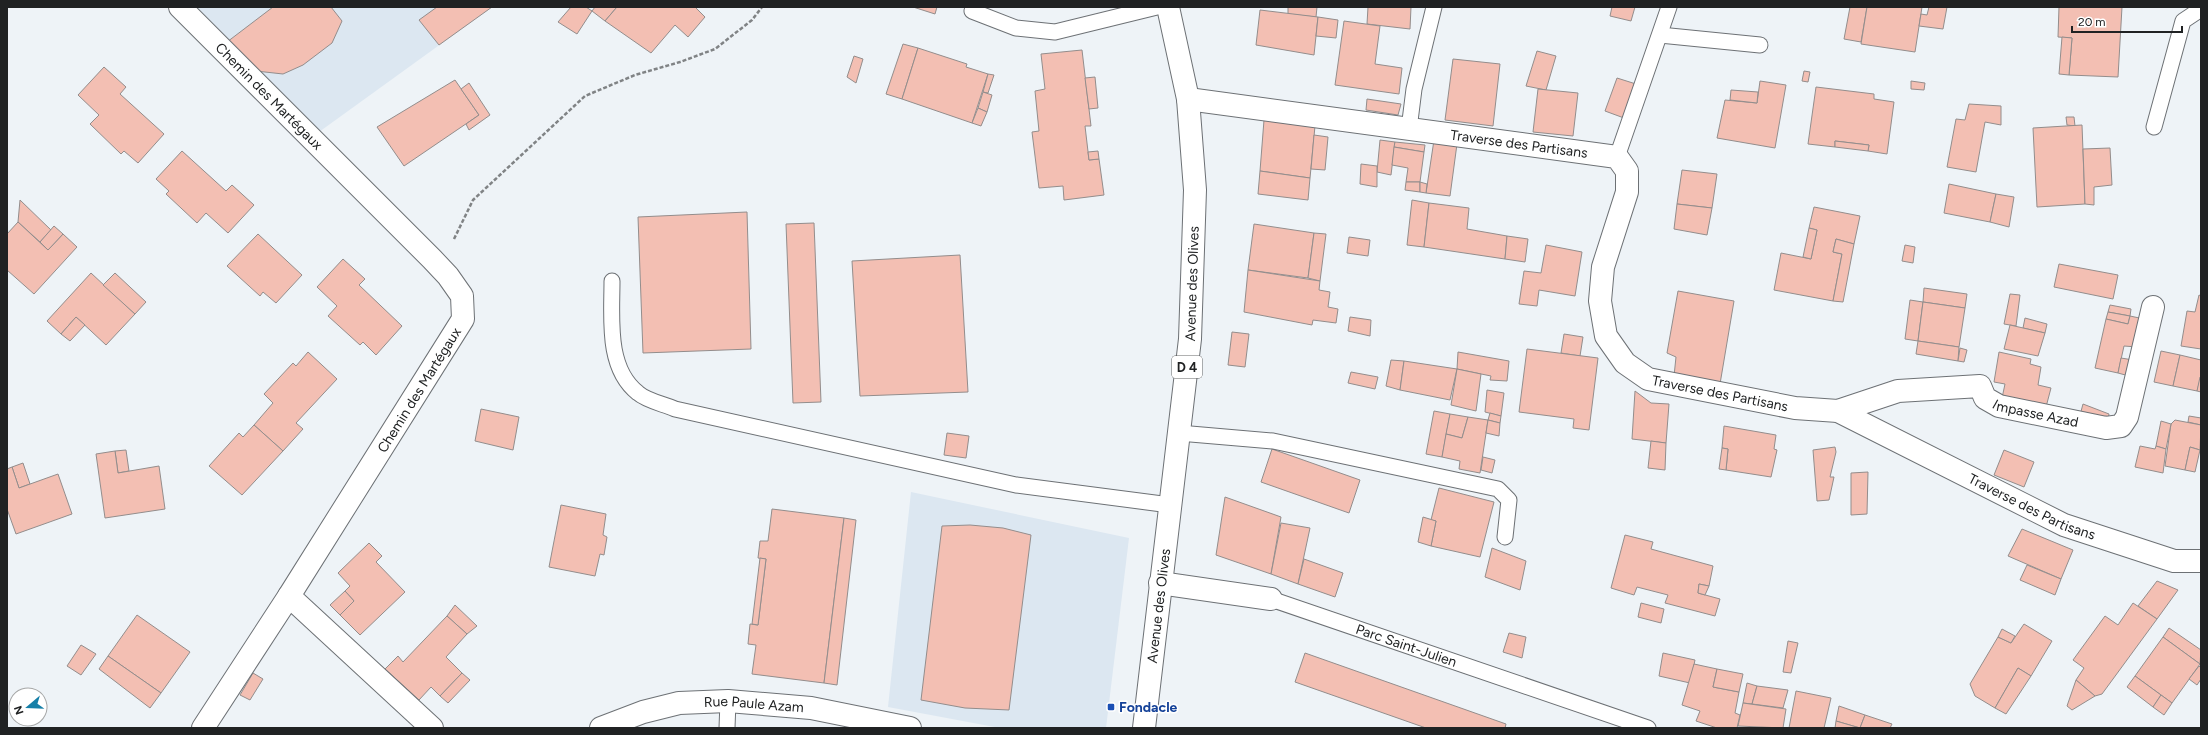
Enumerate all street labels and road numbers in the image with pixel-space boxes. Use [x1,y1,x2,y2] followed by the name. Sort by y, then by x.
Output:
[212,39,326,154] street label: Chemin des Martégaux
[1449,127,1589,162] street label: Traverse des Partisans
[1182,226,1203,342] street label: Avenue des Olives
[374,324,465,456] street label: Chemin des Martégaux
[1172,356,1202,378] road number: D 4
[1650,372,1789,415] street label: Traverse des Partisans
[1989,396,2080,431] street label: Impasse Azad
[1966,470,2097,544] street label: Traverse des Partisans
[1144,548,1174,664] street label: Avenue des Olives
[1353,621,1459,671] street label: Parc Saint-Julien
[703,693,805,716] street label: Rue Paule Azam

